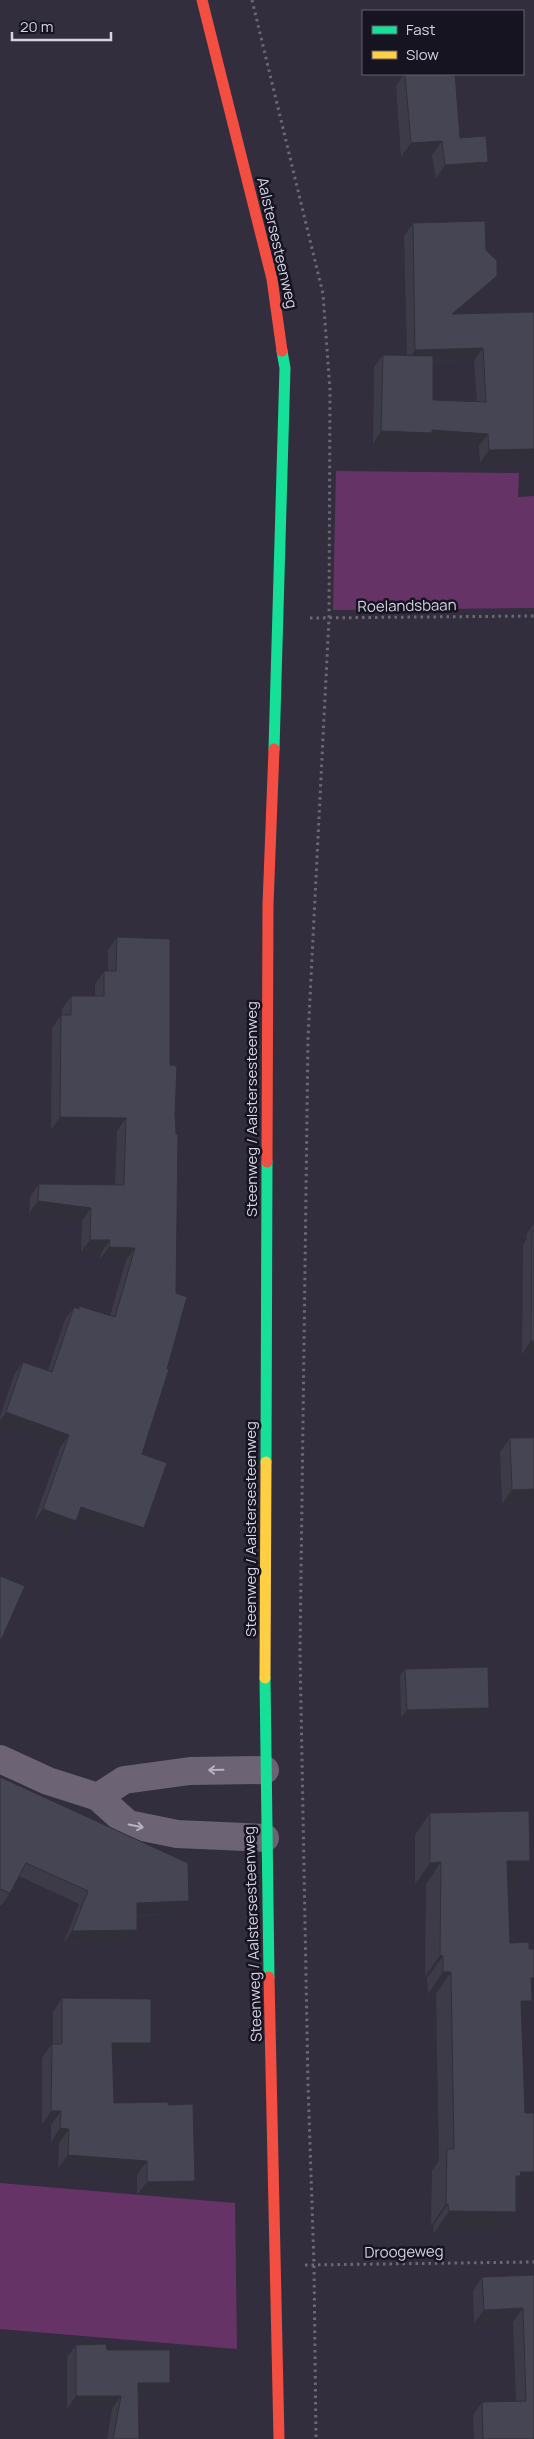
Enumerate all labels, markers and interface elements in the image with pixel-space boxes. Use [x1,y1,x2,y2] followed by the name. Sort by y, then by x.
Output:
[12,10,111,42] scale bar
[362,10,524,75] legend
[20,16,53,37] text: 20 m
[406,19,435,40] text: Fast
[406,44,439,65] text: Slow
[252,175,303,311] street label: Aalstersesteenweg
[357,594,457,617] street label: Roelandsbaan
[241,1001,262,1217] street label: Steenweg / Aalstersesteenweg
[240,1421,261,1637] street label: Steenweg / Aalstersesteenweg
[208,1765,224,1775] one-way arrow
[127,1822,143,1831] one-way arrow
[238,1826,267,2042] street label: Steenweg / Aalstersesteenweg
[364,2240,444,2263] street label: Droogeweg

